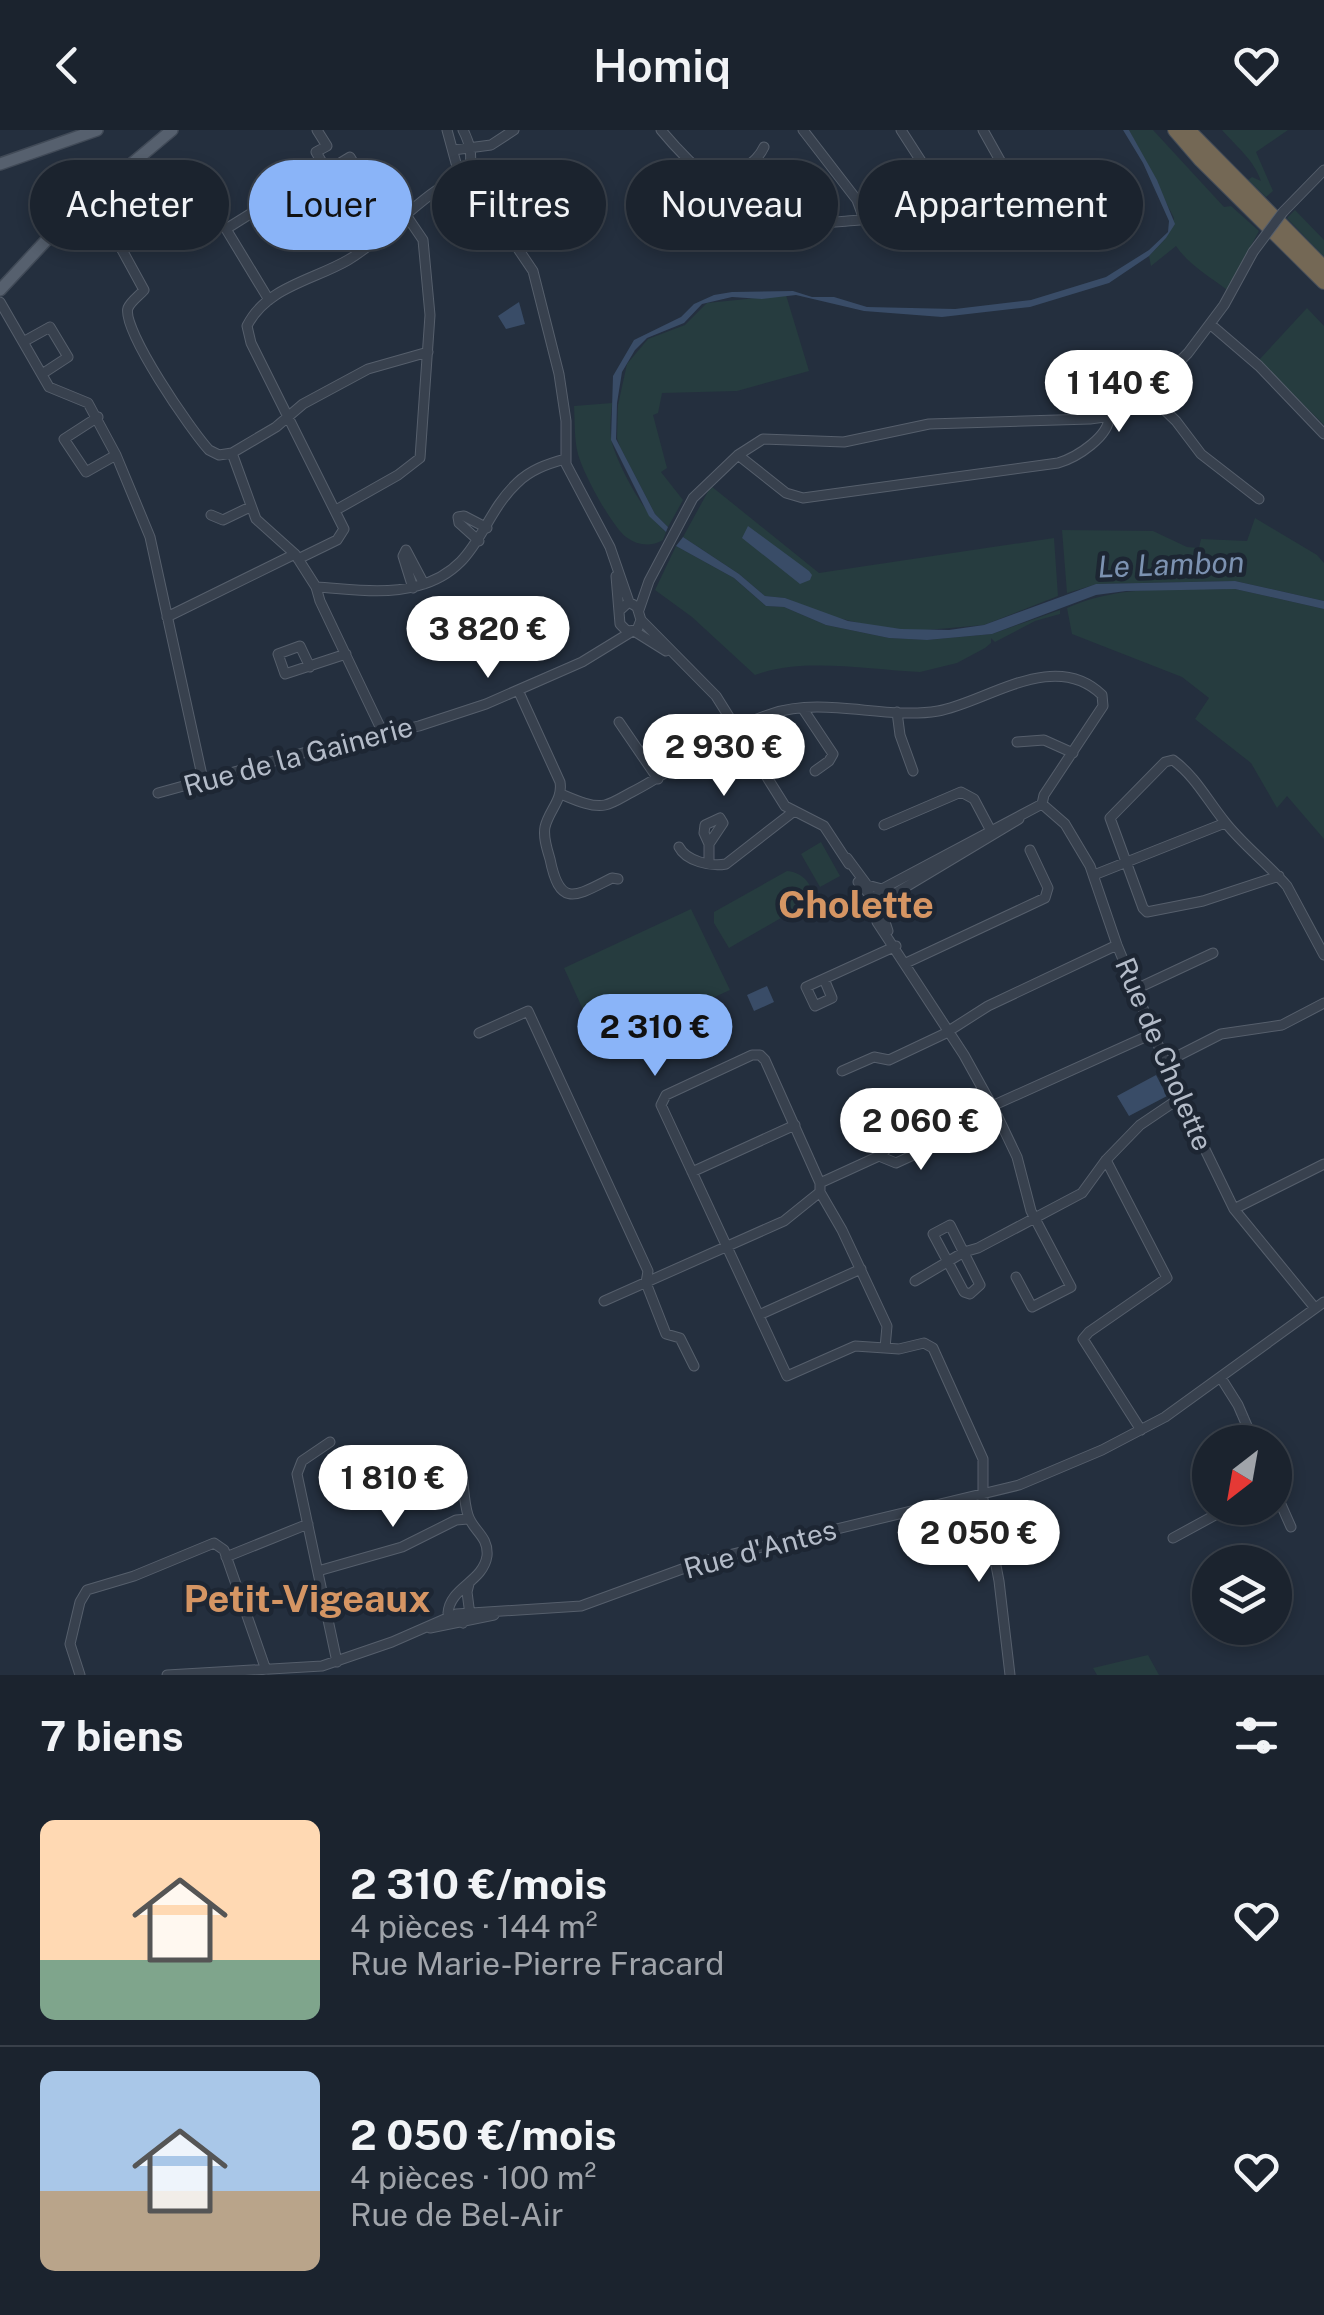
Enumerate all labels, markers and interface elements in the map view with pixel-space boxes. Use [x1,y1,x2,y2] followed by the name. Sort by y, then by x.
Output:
[40,38,95,93] icon: back
[1229,38,1284,93] icon: heart
[593,39,731,92] text: Homiq
[30,160,229,250] chip: Acheter
[249,160,412,250] chip: Louer
[432,160,606,250] chip: Filtres
[626,160,838,250] chip: Nouveau
[858,160,1143,250] chip: Appartement
[1027,350,1211,435] pin: 1 140 €
[1067,364,1171,401] text: 1 140 €
[1097,543,1245,585] water label: Le Lambon
[396,596,580,681] pin: 3 820 €
[429,610,547,647] text: 3 820 €
[180,709,416,802] street label: Rue de la Gainerie
[632,714,816,799] pin: 2 930 €
[665,728,783,765] text: 2 930 €
[778,882,934,927] district label: Cholette
[1109,952,1220,1155] street label: Rue de Cholette
[563,994,747,1079] pin: 2 310 €
[599,1008,711,1045] text: 2 310 €
[829,1088,1013,1173] pin: 2 060 €
[862,1102,980,1139] text: 2 060 €
[1192,1425,1292,1525] north arrow
[1192,1425,1292,1645] map controls
[301,1445,485,1530] pin: 1 810 €
[341,1459,445,1496] text: 1 810 €
[887,1500,1071,1585] pin: 2 050 €
[680,1512,840,1585] street label: Rue d'Antes
[920,1514,1038,1551] text: 2 050 €
[1192,1545,1292,1645] button: layers
[183,1576,431,1621] district label: Petit-Vigeaux
[1229,1708,1284,1763] icon: filters
[40,1711,184,1760] text: 7 biens
[350,1859,607,1908] text: 2 310 €/mois
[120,1860,240,1980] icon: home
[1229,1893,1284,1948] icon: heart
[350,1908,598,1945] text: 4 pièces · 144 m²
[350,1945,724,1982] text: Rue Marie-Pierre Fracard
[350,2110,617,2159] text: 2 050 €/mois
[120,2111,240,2231] icon: home
[1229,2144,1284,2199] icon: heart
[350,2159,596,2196] text: 4 pièces · 100 m²
[350,2196,563,2233] text: Rue de Bel-Air

